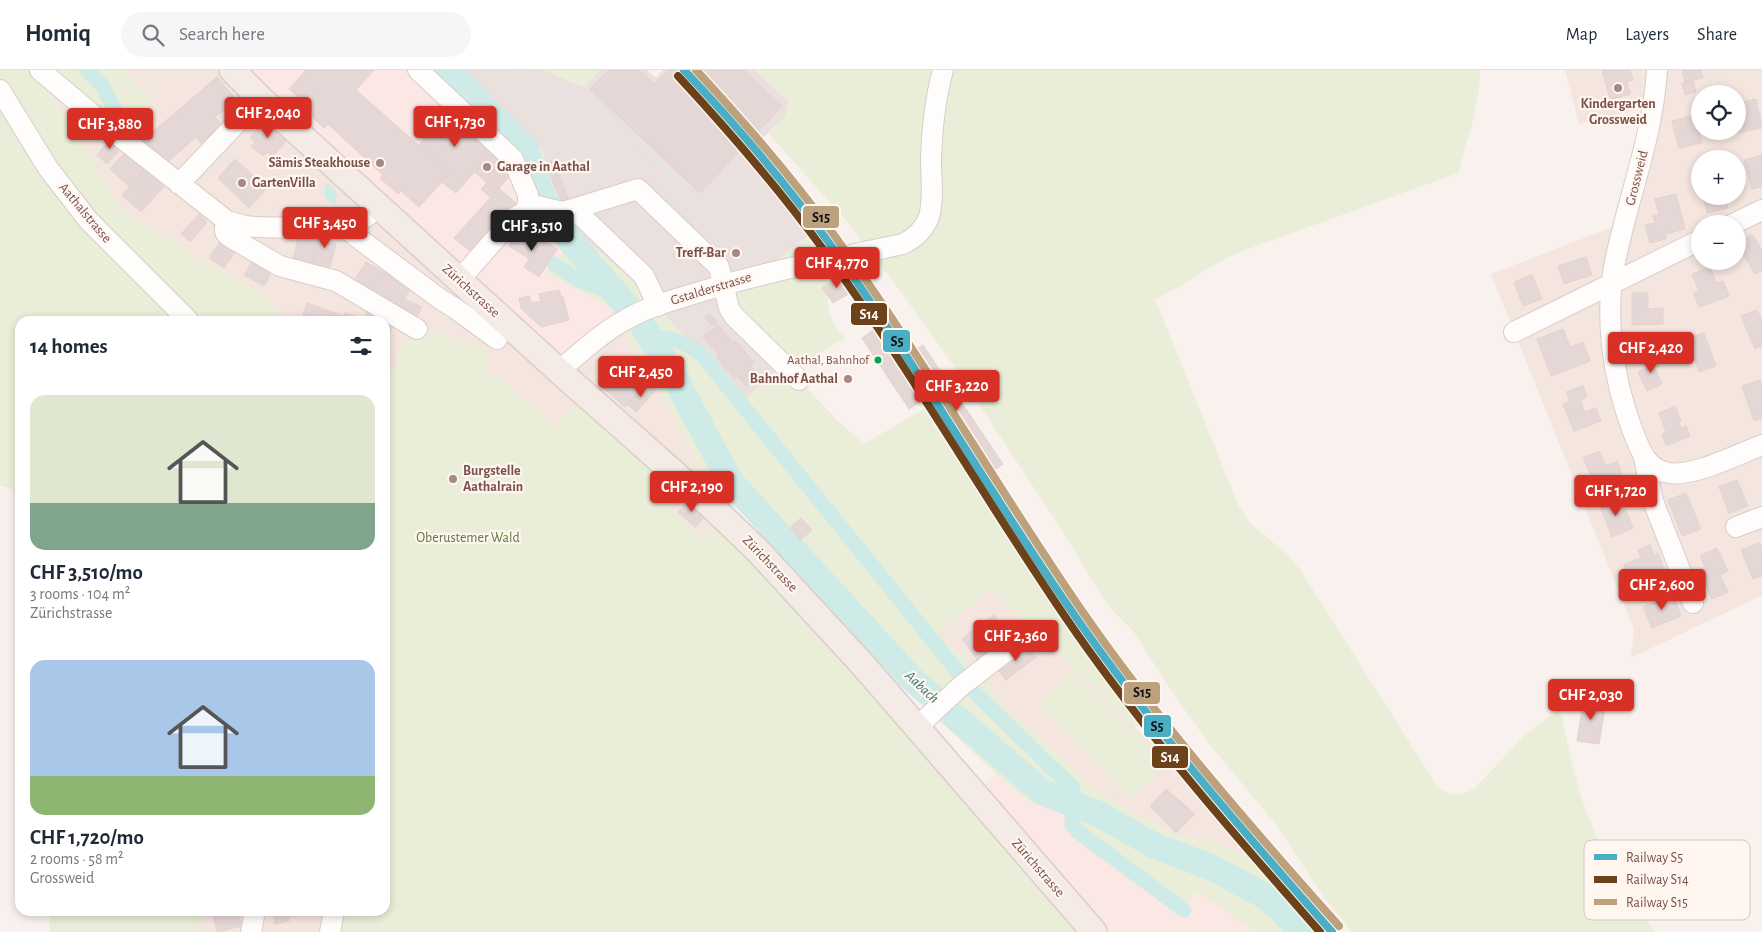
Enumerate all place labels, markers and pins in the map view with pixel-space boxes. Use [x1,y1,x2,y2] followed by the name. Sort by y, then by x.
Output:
[1612,82,1624,94] marker: Kindergarten Grossweid
[211,97,325,139] pin: CHF 2,040
[1580,97,1656,127] place label: Kindergarten Grossweid
[398,106,512,148] pin: CHF 1,730
[53,108,167,150] pin: CHF 3,880
[269,156,370,170] place label: Sämis Steakhouse
[374,157,386,169] marker: Sämis Steakhouse
[497,160,590,174] place label: Garage in Aathal
[481,161,493,173] marker: Garage in Aathal
[252,176,316,190] place label: GartenVilla
[236,177,248,189] marker: GartenVilla
[268,206,382,249] pin: CHF 3,450
[475,210,589,252] pin: CHF 3,510
[676,246,726,260] place label: Treff-Bar
[780,246,894,289] pin: CHF 4,770
[730,247,742,259] marker: Treff-Bar
[1594,332,1708,374] pin: CHF 2,420
[787,354,870,367] place label: Aathal, Bahnhof
[873,355,883,365] marker: Aathal, Bahnhof
[584,356,698,398] pin: CHF 2,450
[900,370,1014,412] pin: CHF 3,220
[750,372,838,386] place label: Bahnhof Aathal
[842,373,854,385] marker: Bahnhof Aathal
[463,464,523,494] place label: Burgstelle Aathalrain
[635,470,749,513] pin: CHF 2,190
[447,473,459,485] marker: Burgstelle Aathalrain
[1559,474,1673,517] pin: CHF 1,720
[1605,568,1719,611] pin: CHF 2,600
[959,620,1073,662] pin: CHF 2,360
[1534,678,1648,721] pin: CHF 2,030

